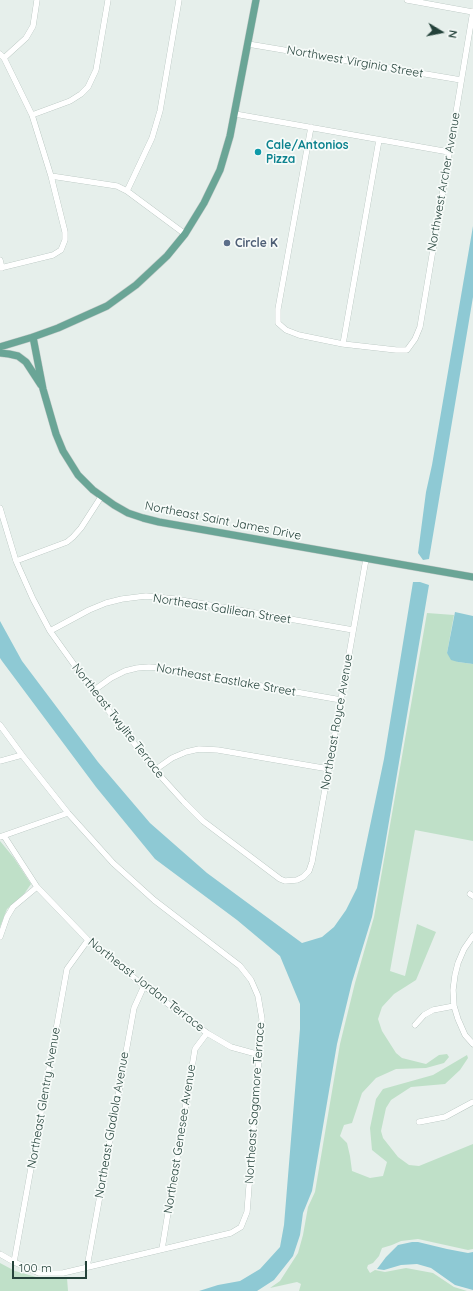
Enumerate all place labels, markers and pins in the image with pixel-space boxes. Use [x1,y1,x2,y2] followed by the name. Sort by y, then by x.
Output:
[266,138,348,166] place label: Cale/Antonios Pizza
[253,147,263,157] marker: Cale/Antonios Pizza
[235,236,278,250] place label: Circle K
[222,238,232,248] marker: Circle K

